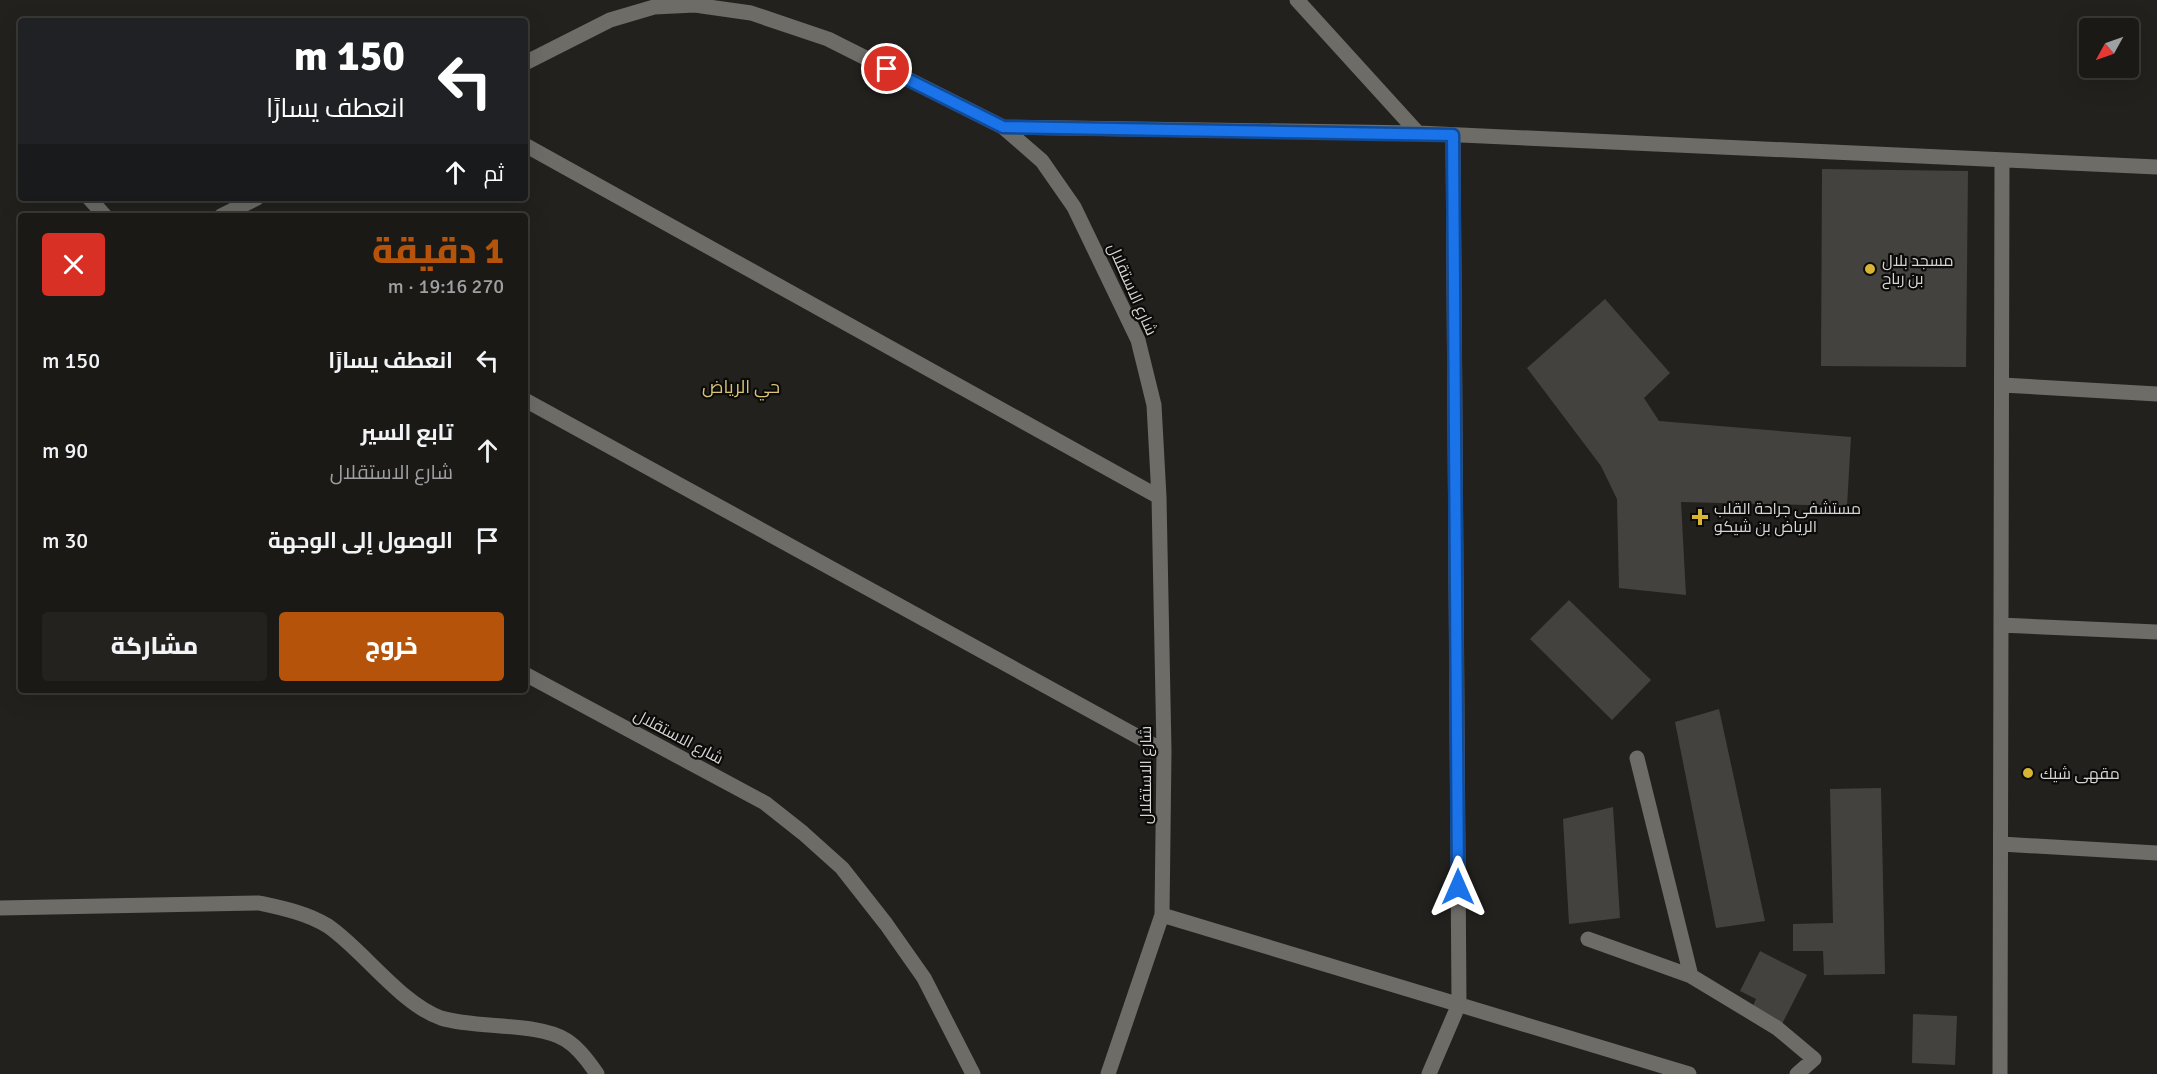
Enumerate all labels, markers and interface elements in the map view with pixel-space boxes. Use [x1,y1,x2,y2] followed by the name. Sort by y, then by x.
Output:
[2079,18,2139,78] north arrow
[2079,18,2139,78] map controls
[294,31,405,82] text: 150 m
[426,42,504,120] icon: left
[861,43,912,94] pin
[870,52,903,85] icon: arrive
[266,92,405,125] text: انعطف يسارًا
[439,156,472,189] icon: ahead
[484,160,504,187] text: ثم
[372,229,504,274] text: 1 دقيقة
[42,233,105,296] button: close
[1102,240,1161,339] street label: شارع الاستقلال
[1882,251,1953,290] place label: مسجد بلال بن رباح
[1863,262,1877,276] marker: مسجد بلال بن رباح
[388,274,504,299] text: 270 m · 19:16
[471,344,504,377] icon: left
[42,347,100,374] text: 150 m
[328,347,453,374] text: انعطف يسارًا
[702,376,780,401] district label: حي الرياض
[361,419,453,446] text: تابع السير
[471,434,504,467] icon: ahead
[42,437,88,464] text: 90 m
[330,460,453,485] text: شارع الاستقلال
[1714,499,1861,537] place label: مستشفى جراحة القلب الرياض بن شيكو
[1691,508,1709,526] marker: مستشفى جراحة القلب الرياض بن شيكو
[471,524,504,557] icon: arrive
[42,527,88,554] text: 30 m
[268,527,453,554] text: الوصول إلى الوجهة
[42,612,267,681] button: مشاركة
[279,612,504,681] button: خروج
[630,705,727,770] street label: شارع الاستقلال
[1136,726,1157,824] street label: شارع الاستقلال
[2040,764,2120,784] place label: مقهى شيك
[2021,766,2035,780] marker: مقهى شيك
[1426,855,1490,919] position arrow

